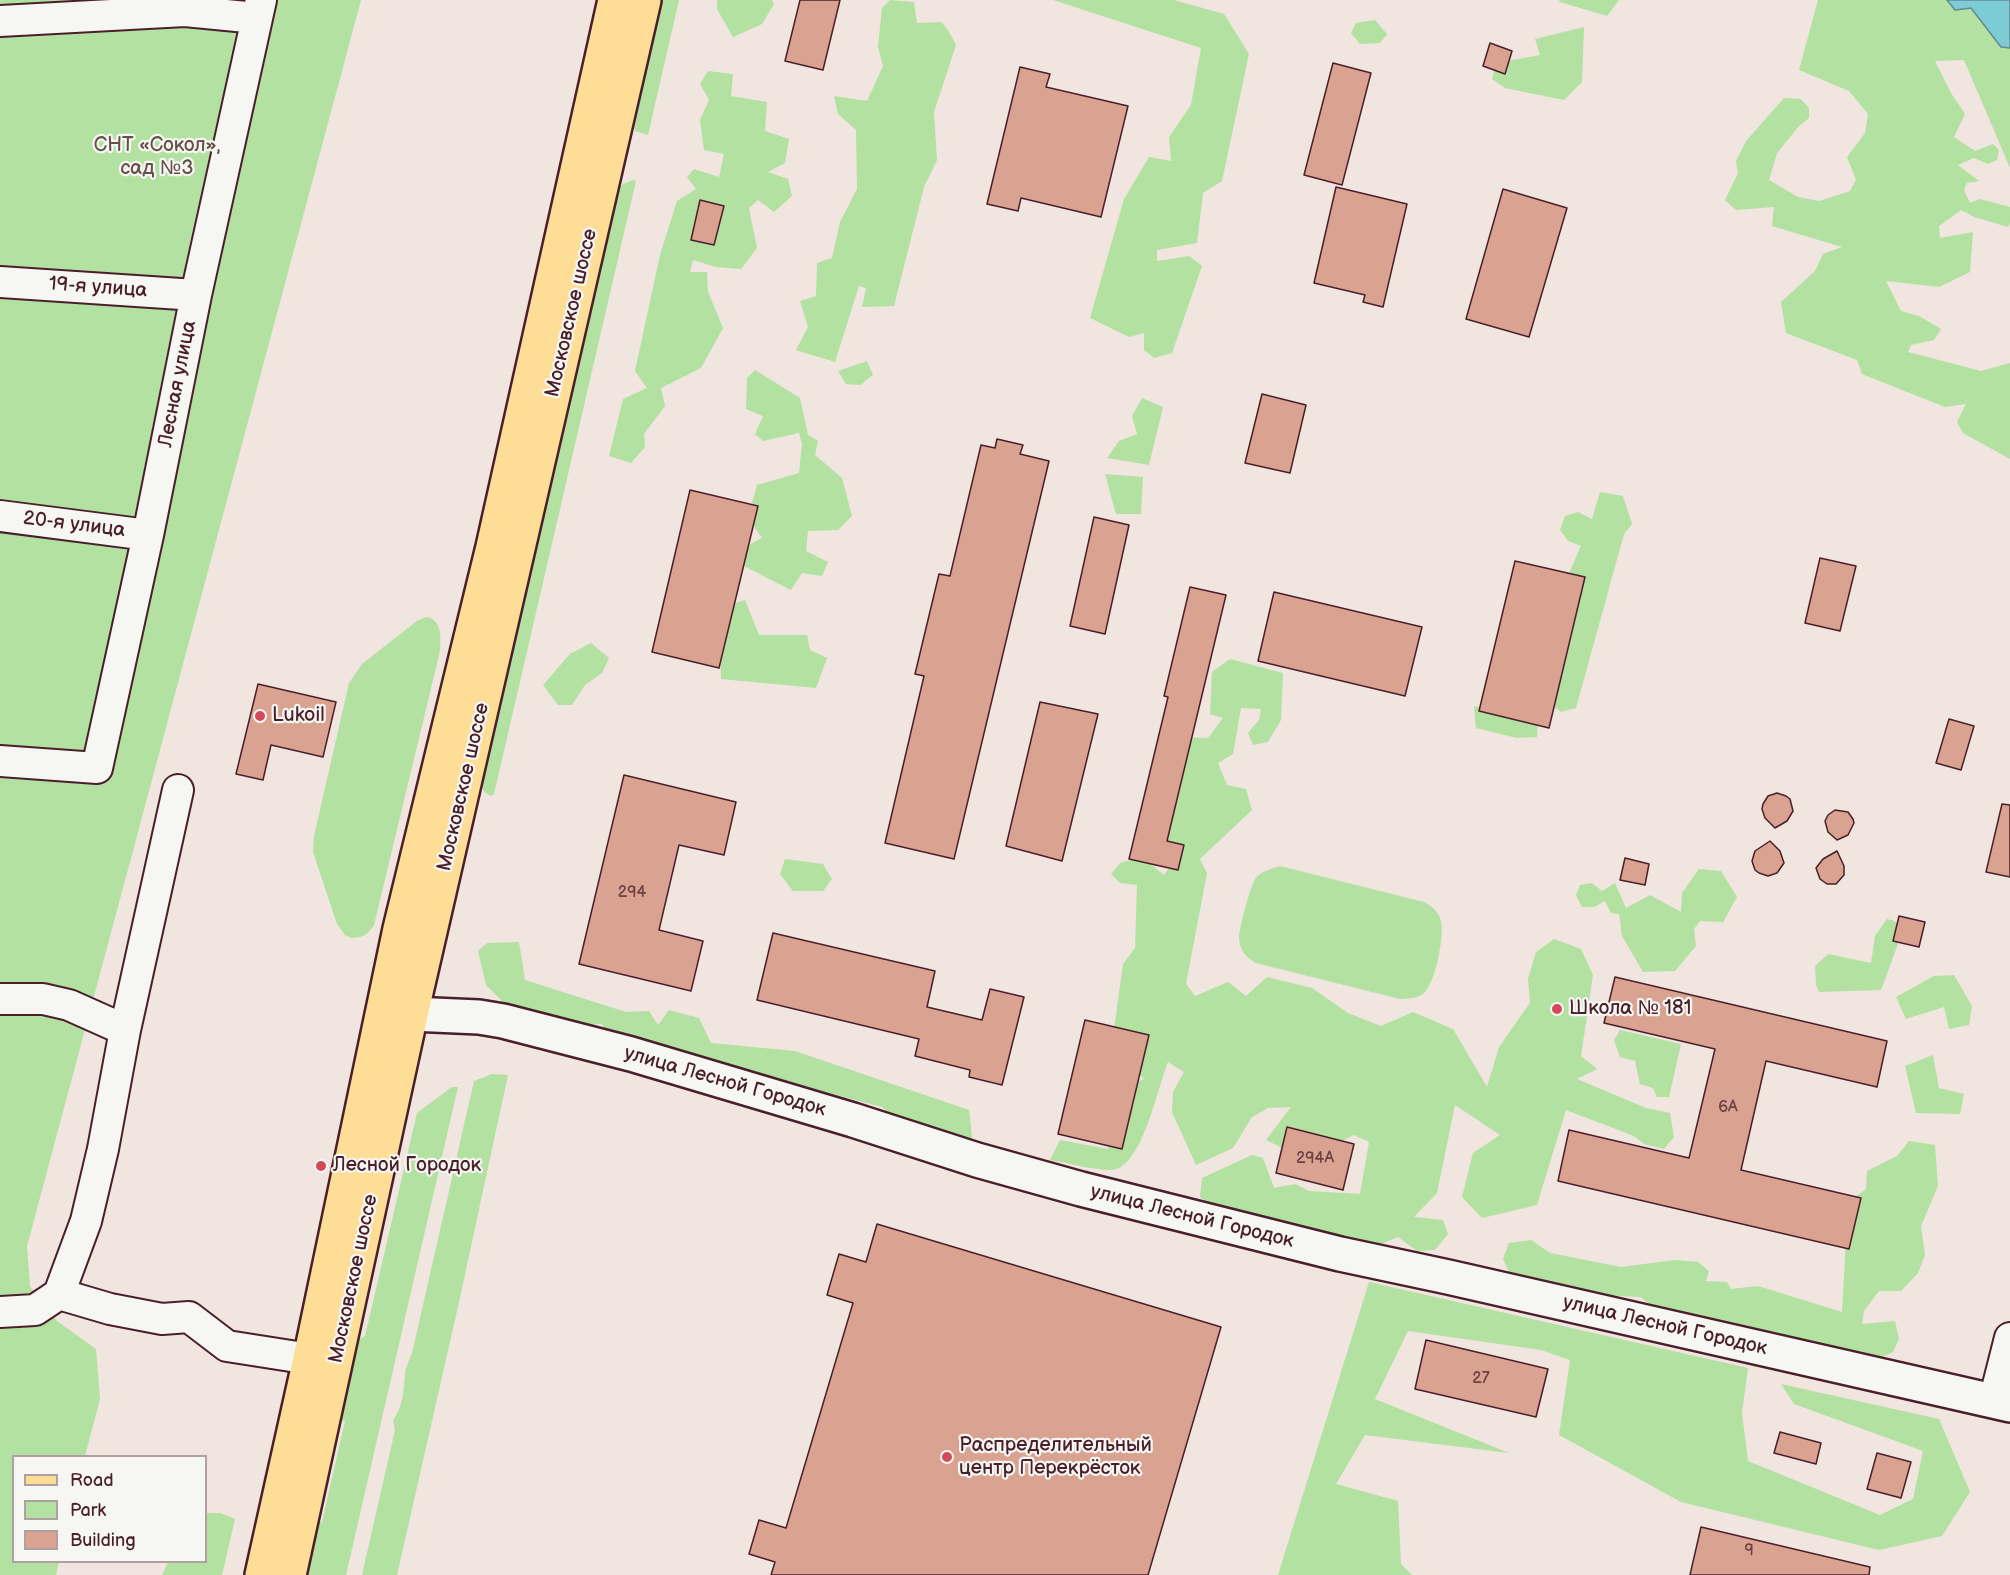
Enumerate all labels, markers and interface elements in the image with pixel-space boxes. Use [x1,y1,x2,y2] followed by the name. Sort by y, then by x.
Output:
[94,134,220,181] park label: СНТ «Сокол», сад №3
[541,227,603,399] street label: Московское шоссе
[48,273,148,303] street label: 19-я улица
[154,319,202,449] street label: Лесная улица
[22,507,126,543] street label: 20-я улица
[433,701,495,873] street label: Московское шоссе
[272,704,325,728] place label: Lukoil
[253,709,267,723] marker: Lukoil
[618,883,646,903] house number: 294
[1569,997,1691,1021] place label: Школа № 181
[1550,1002,1564,1016] marker: Школа № 181
[621,1042,829,1122] street label: улица Лесной Городок
[1718,1098,1738,1118] house number: 6А
[1296,1149,1334,1169] house number: 294А
[333,1154,481,1178] place label: Лесной Городок
[314,1159,328,1173] marker: Лесной Городок
[1088,1180,1296,1254] street label: улица Лесной Городок
[324,1192,384,1366] street label: Московское шоссе
[1561,1291,1769,1361] street label: улица Лесной Городок
[1472,1369,1490,1389] house number: 27
[959,1434,1152,1481] place label: Распределительный центр Перекрёсток
[940,1450,954,1464] marker: Распределительный центр Перекрёсток
[12,1455,207,1563] legend
[70,1470,114,1491] text: Road
[70,1500,106,1521] text: Park
[70,1530,136,1551] text: Building
[1744,1541,1754,1561] house number: 9

